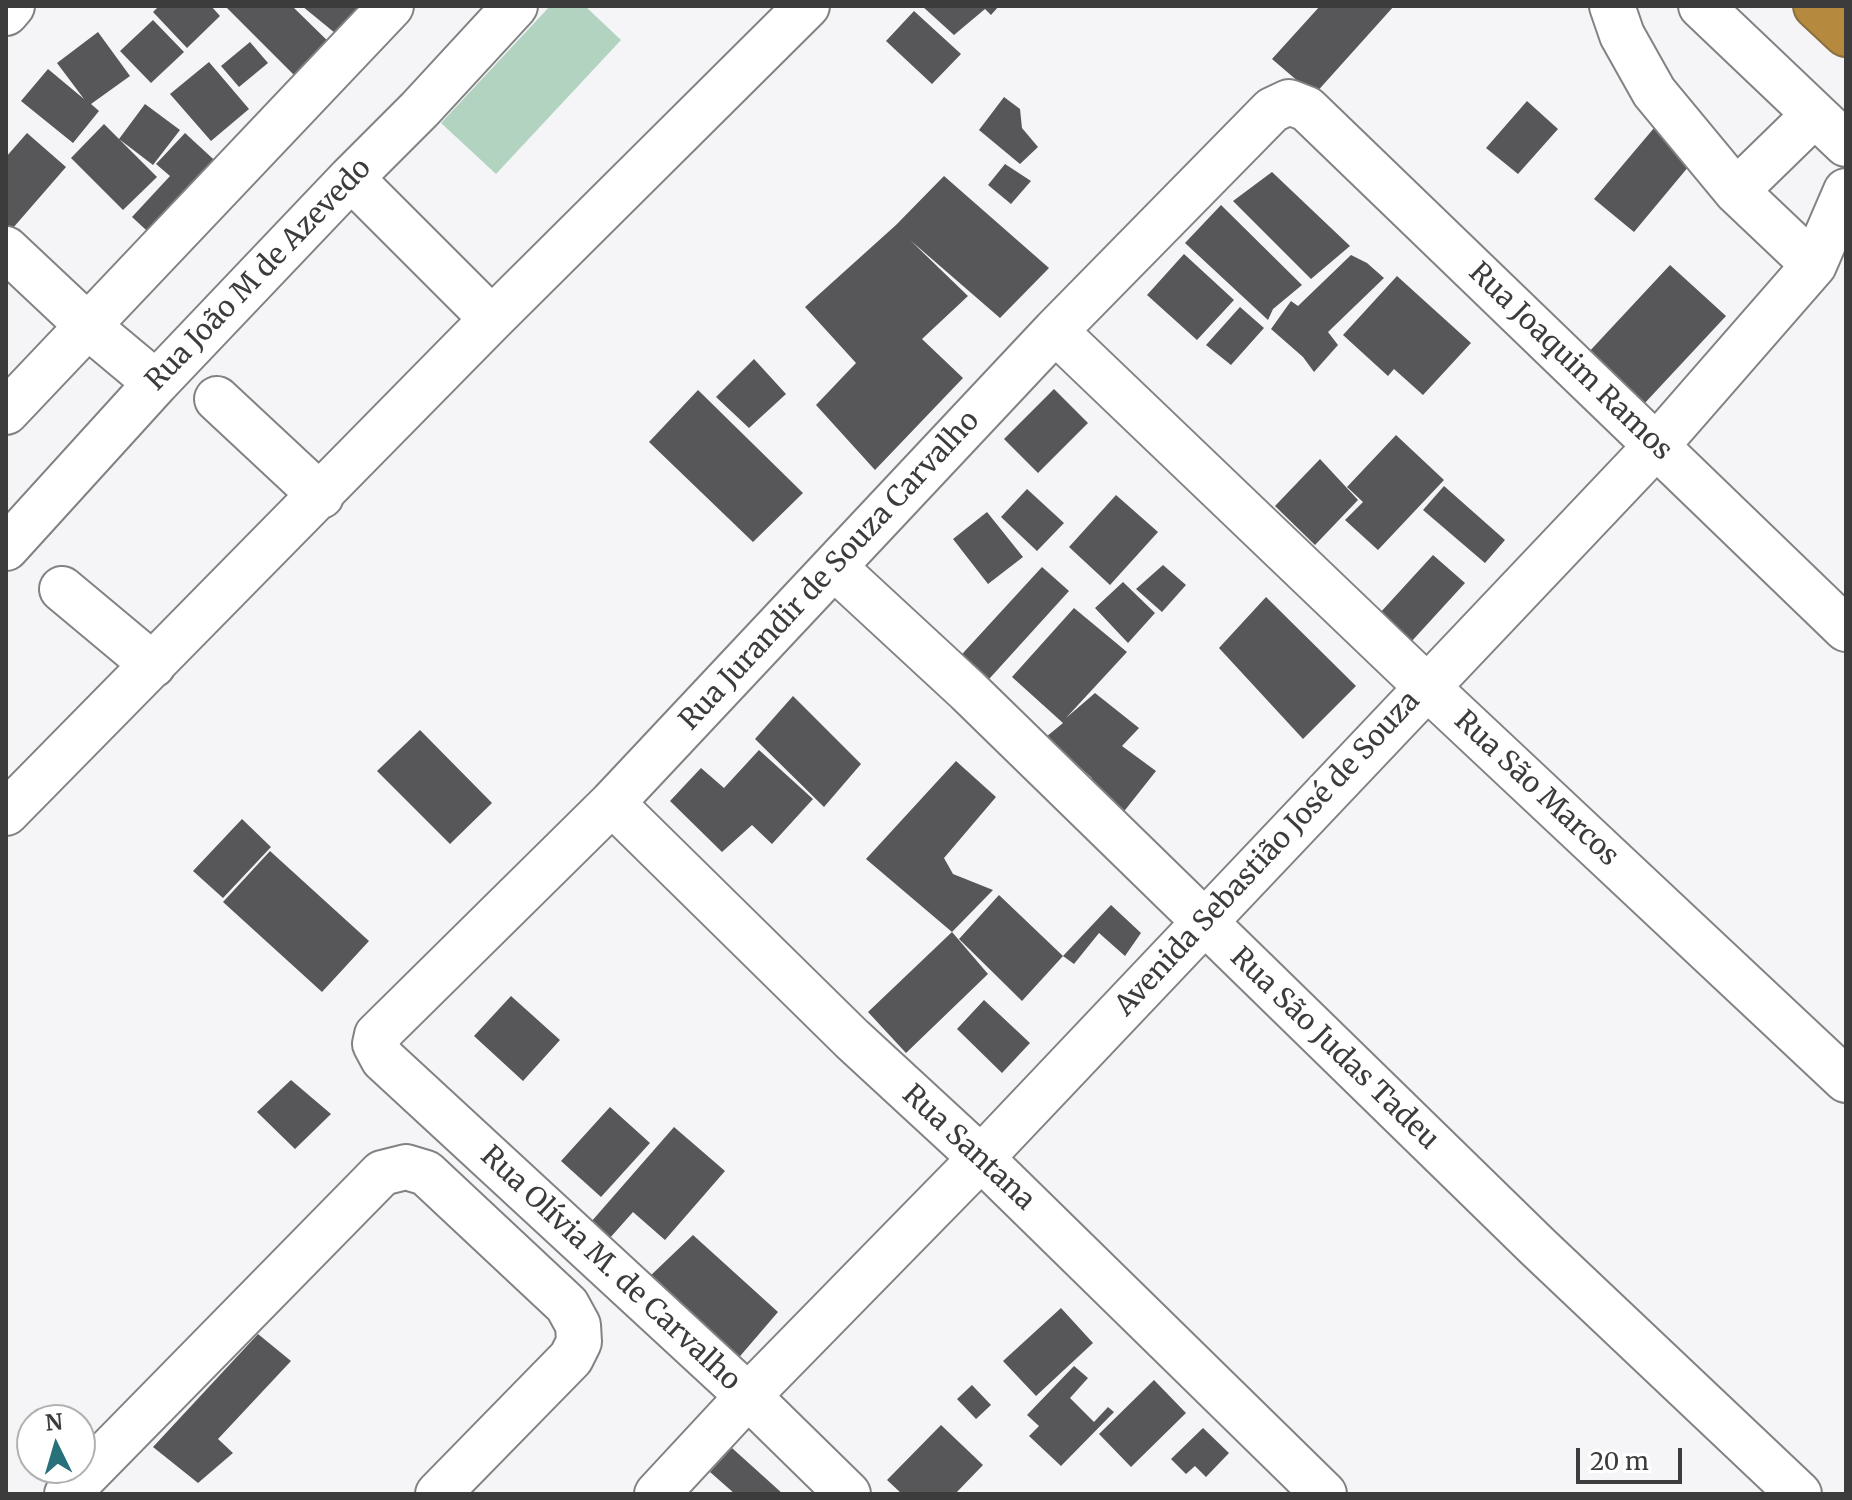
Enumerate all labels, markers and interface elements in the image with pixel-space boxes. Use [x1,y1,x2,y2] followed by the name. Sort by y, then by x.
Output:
[139,152,379,398] street label: Rua João M de Azevedo
[1461,256,1679,468] street label: Rua Joaquim Ramos
[673,405,987,737] street label: Rua Jurandir de Souza Carvalho
[1109,685,1427,1023] street label: Avenida Sebastião José de Souza
[1447,704,1625,874] street label: Rua São Marcos
[1223,941,1445,1157] street label: Rua São Judas Tadeu
[895,1078,1041,1218] street label: Rua Santana
[473,1140,747,1398] street label: Rua Olívia M. de Carvalho
[16,1404,96,1484] north arrow
[44,1407,64,1437] text: N
[1580,1432,1686,1482] scale bar
[1590,1446,1649,1477] text: 20 m

